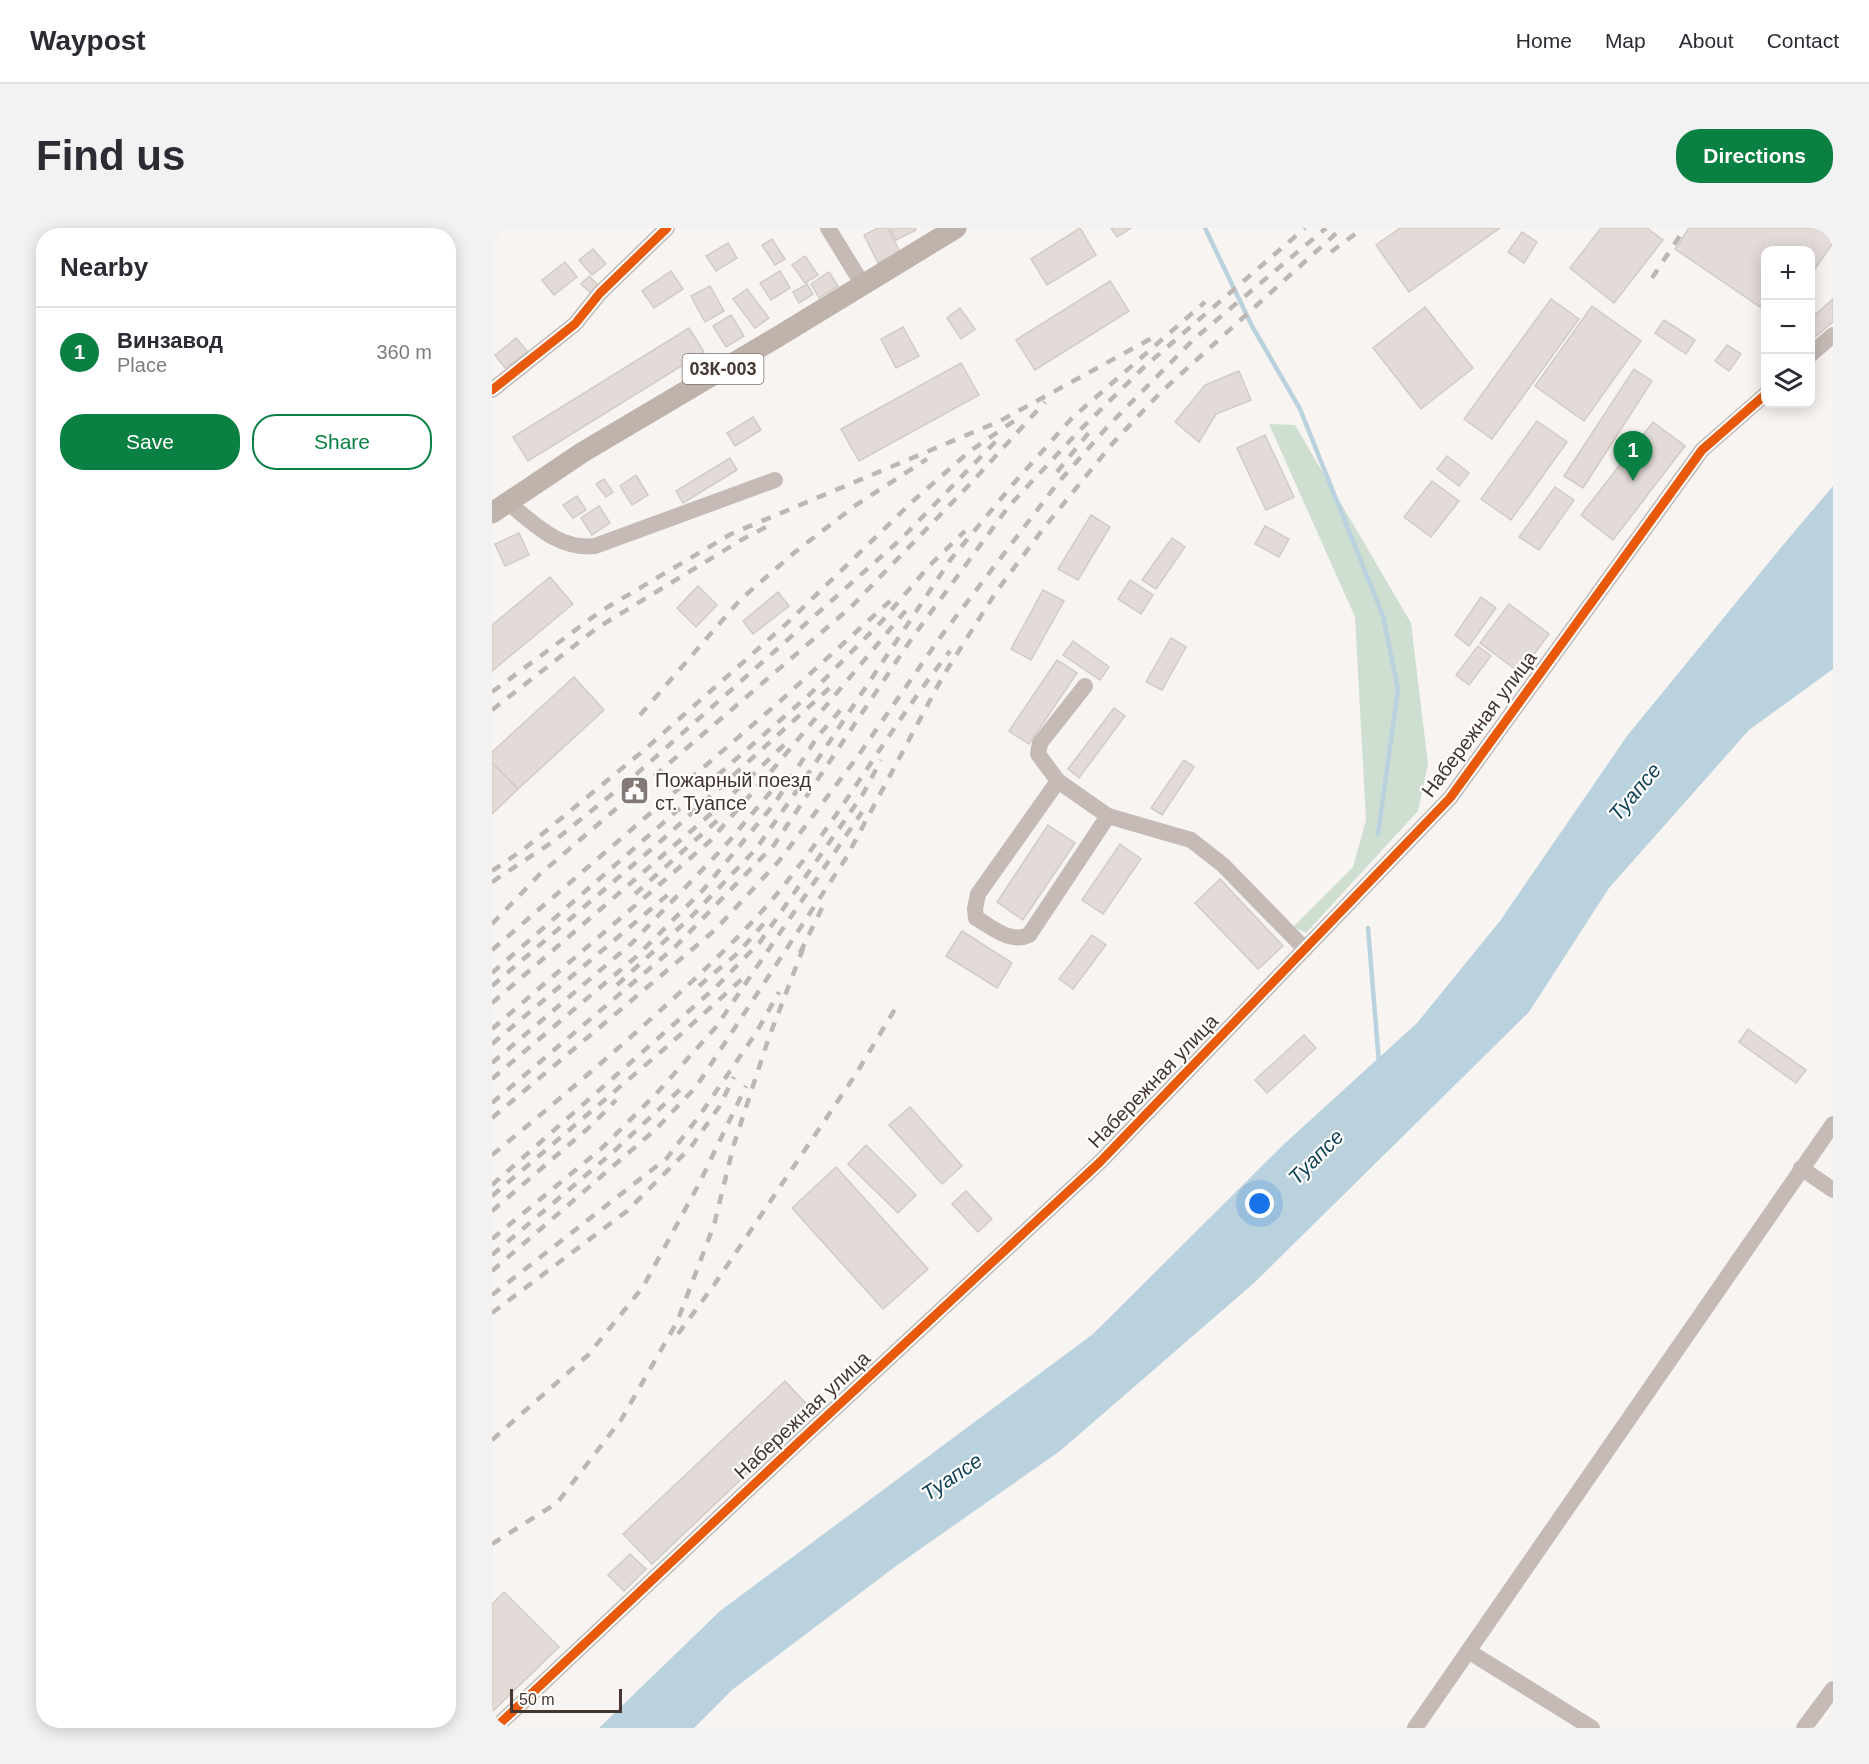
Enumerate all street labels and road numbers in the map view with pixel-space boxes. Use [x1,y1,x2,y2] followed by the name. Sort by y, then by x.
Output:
[682,354,764,384] road number: 03К-003
[1417,646,1542,801] street label: Набережная улица
[1084,1009,1223,1152] street label: Набережная улица
[730,1346,875,1483] street label: Набережная улица

